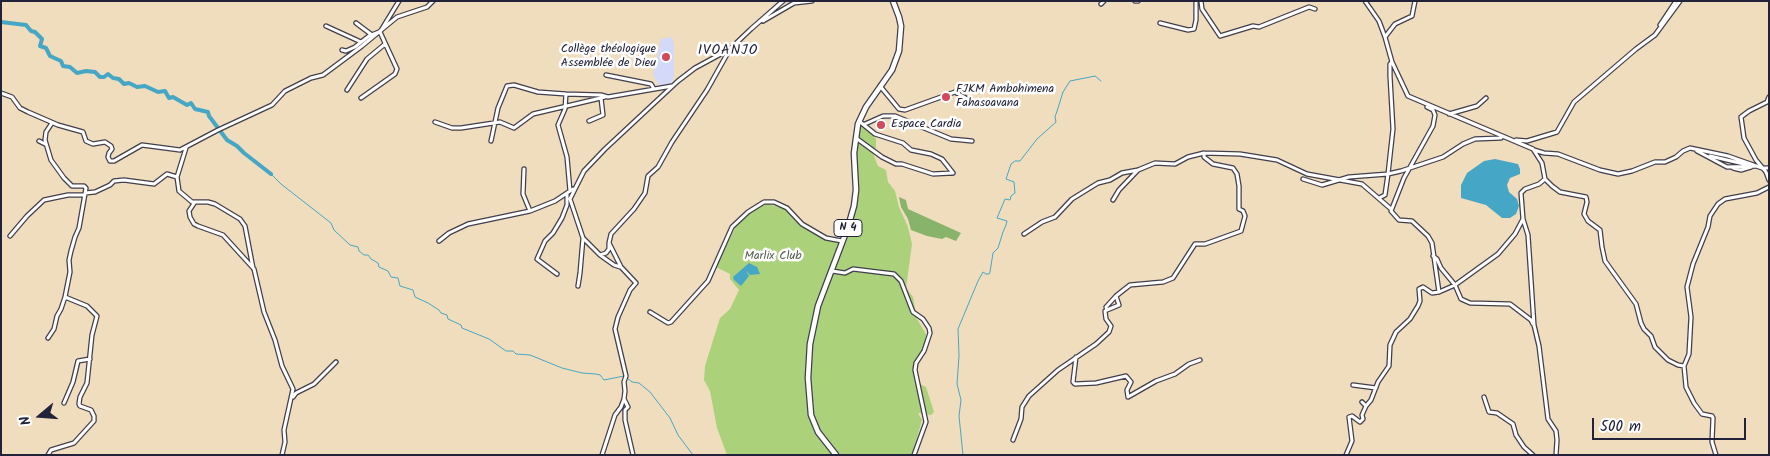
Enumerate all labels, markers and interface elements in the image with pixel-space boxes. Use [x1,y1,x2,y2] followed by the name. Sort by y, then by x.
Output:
[561,43,656,71] place label: Collège théologique Assemblée de Dieu
[697,44,759,60] district label: IVOANJO
[660,51,672,63] marker: Collège théologique Assemblée de Dieu
[956,83,1054,111] place label: FJKM Ambohimena Fahasoavana
[940,91,952,103] marker: FJKM Ambohimena Fahasoavana
[891,118,961,132] place label: Espace Cardia
[875,119,887,131] marker: Espace Cardia
[834,220,862,237] road number: N 4
[745,250,801,264] park label: Marlix Club
[15,391,65,441] north arrow
[1595,408,1749,440] scale bar
[14,413,38,428] text: N
[1600,415,1641,439] text: 500 m

